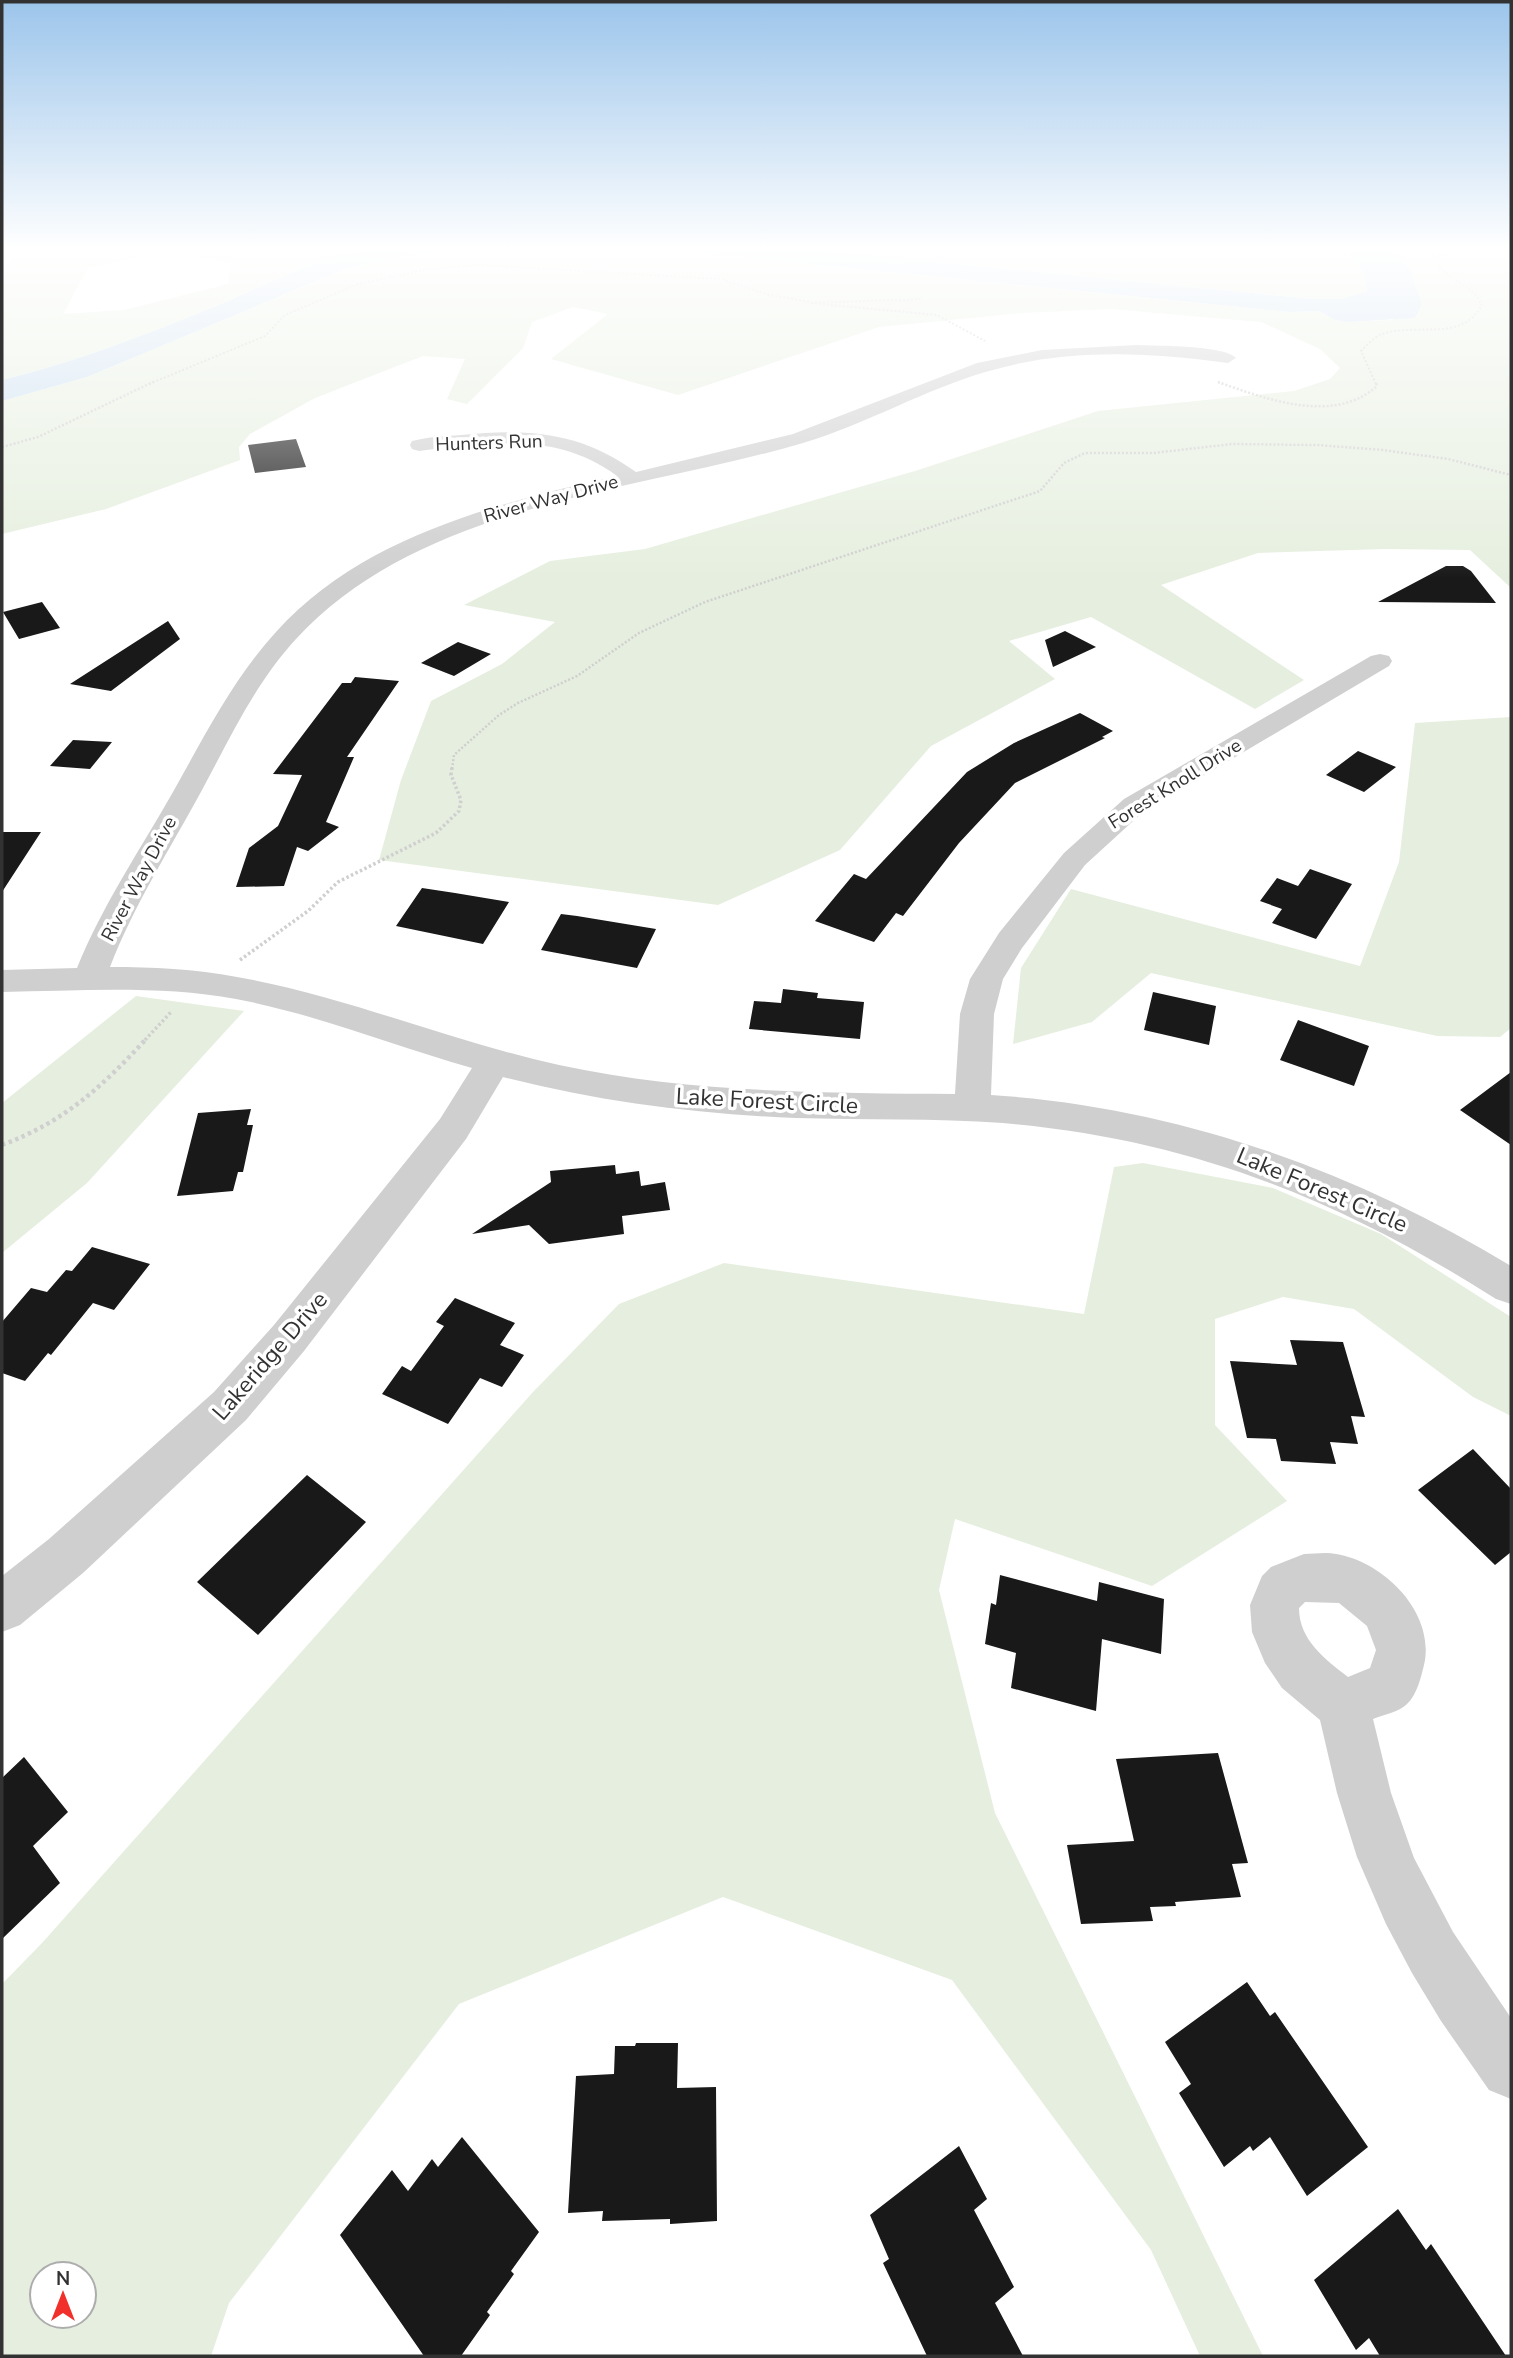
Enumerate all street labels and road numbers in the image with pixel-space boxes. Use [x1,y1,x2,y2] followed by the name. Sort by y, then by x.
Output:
[435,428,543,458] street label: Hunters Run
[481,469,621,529] street label: River Way Drive
[1103,733,1247,835] street label: Forest Knoll Drive
[95,812,183,946] street label: River Way Drive
[675,1081,859,1121] street label: Lake Forest Circle
[1232,1140,1412,1240] street label: Lake Forest Circle
[205,1285,335,1427] street label: Lakeridge Drive

